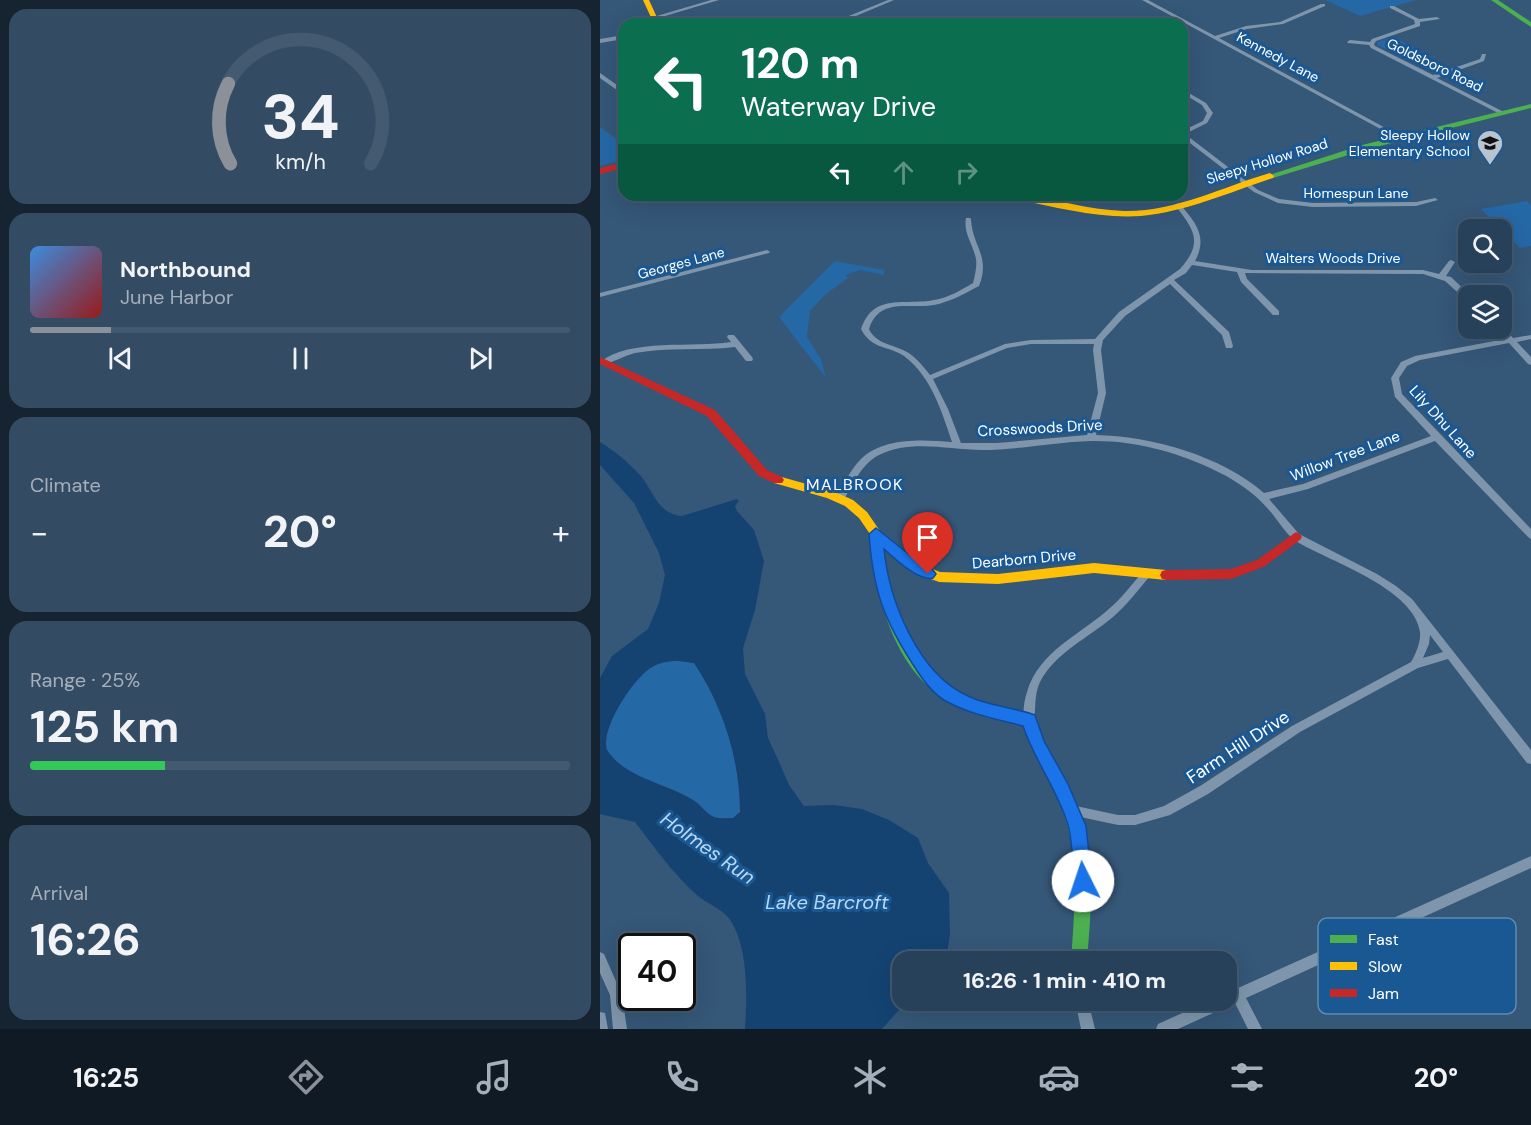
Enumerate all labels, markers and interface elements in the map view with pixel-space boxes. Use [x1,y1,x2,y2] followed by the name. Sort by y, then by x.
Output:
[1234,28,1322,86] street label: Kennedy Lane
[1384,34,1486,96] street label: Goldsboro Road
[741,36,859,91] text: 120 m
[642,42,720,120] icon: left
[261,76,339,157] text: 34
[741,89,936,124] text: Waterway Drive
[1349,126,1470,160] place label: Sleepy Hollow Elementary School
[1475,128,1505,166] school or university icon: Sleepy Hollow Elementary School
[1204,134,1330,188] street label: Sleepy Hollow Road
[275,148,325,176] text: km/h
[824,156,857,189] icon: left
[887,156,920,189] icon: ahead
[950,156,983,189] icon: right
[1304,184,1408,202] street label: Homespun Lane
[1458,219,1512,339] map controls
[1458,219,1512,273] button: search
[636,243,726,283] street label: Georges Lane
[1266,249,1400,267] street label: Walters Woods Drive
[120,255,251,284] text: Northbound
[120,284,233,310] text: June Harbor
[1458,285,1512,339] button: layers
[104,342,137,375] icon: previous
[284,342,317,375] icon: pause
[464,342,497,375] icon: next
[1405,381,1481,463] street label: Lily Dhu Lane
[977,415,1103,441] street label: Crosswoods Drive
[1287,426,1403,486] street label: Willow Tree Lane
[30,472,101,498] text: Climate
[806,474,904,495] district label: MALBROOK
[263,502,337,561] text: 20°
[30,511,48,554] text: −
[552,511,570,554] text: +
[902,512,953,574] pin
[911,521,944,554] icon: arrive
[971,544,1077,574] street label: Dearborn Drive
[30,667,140,693] text: Range · 25%
[30,697,179,756] text: 125 km
[1182,705,1294,789] street label: Farm Hill Drive
[656,806,760,890] water label: Holmes Run
[1051,849,1115,913] position arrow
[30,880,88,906] text: Arrival
[765,889,889,915] water label: Lake Barcroft
[30,910,141,969] text: 16:26
[1318,918,1516,1014] legend
[1368,929,1399,950] text: Fast
[618,933,696,1011] speed limit sign: 40
[1368,956,1402,977] text: Slow
[963,966,1166,995] text: 16:26 · 1 min · 410 m
[1368,983,1399,1004] text: Jam
[285,1056,327,1098] icon: directions
[473,1056,515,1098] icon: music
[661,1056,703,1098] icon: phone
[849,1056,891,1098] icon: climate
[1038,1056,1080,1098] icon: car
[1226,1056,1268,1098] icon: filters
[73,1060,139,1095] text: 16:25
[1414,1060,1458,1095] text: 20°

